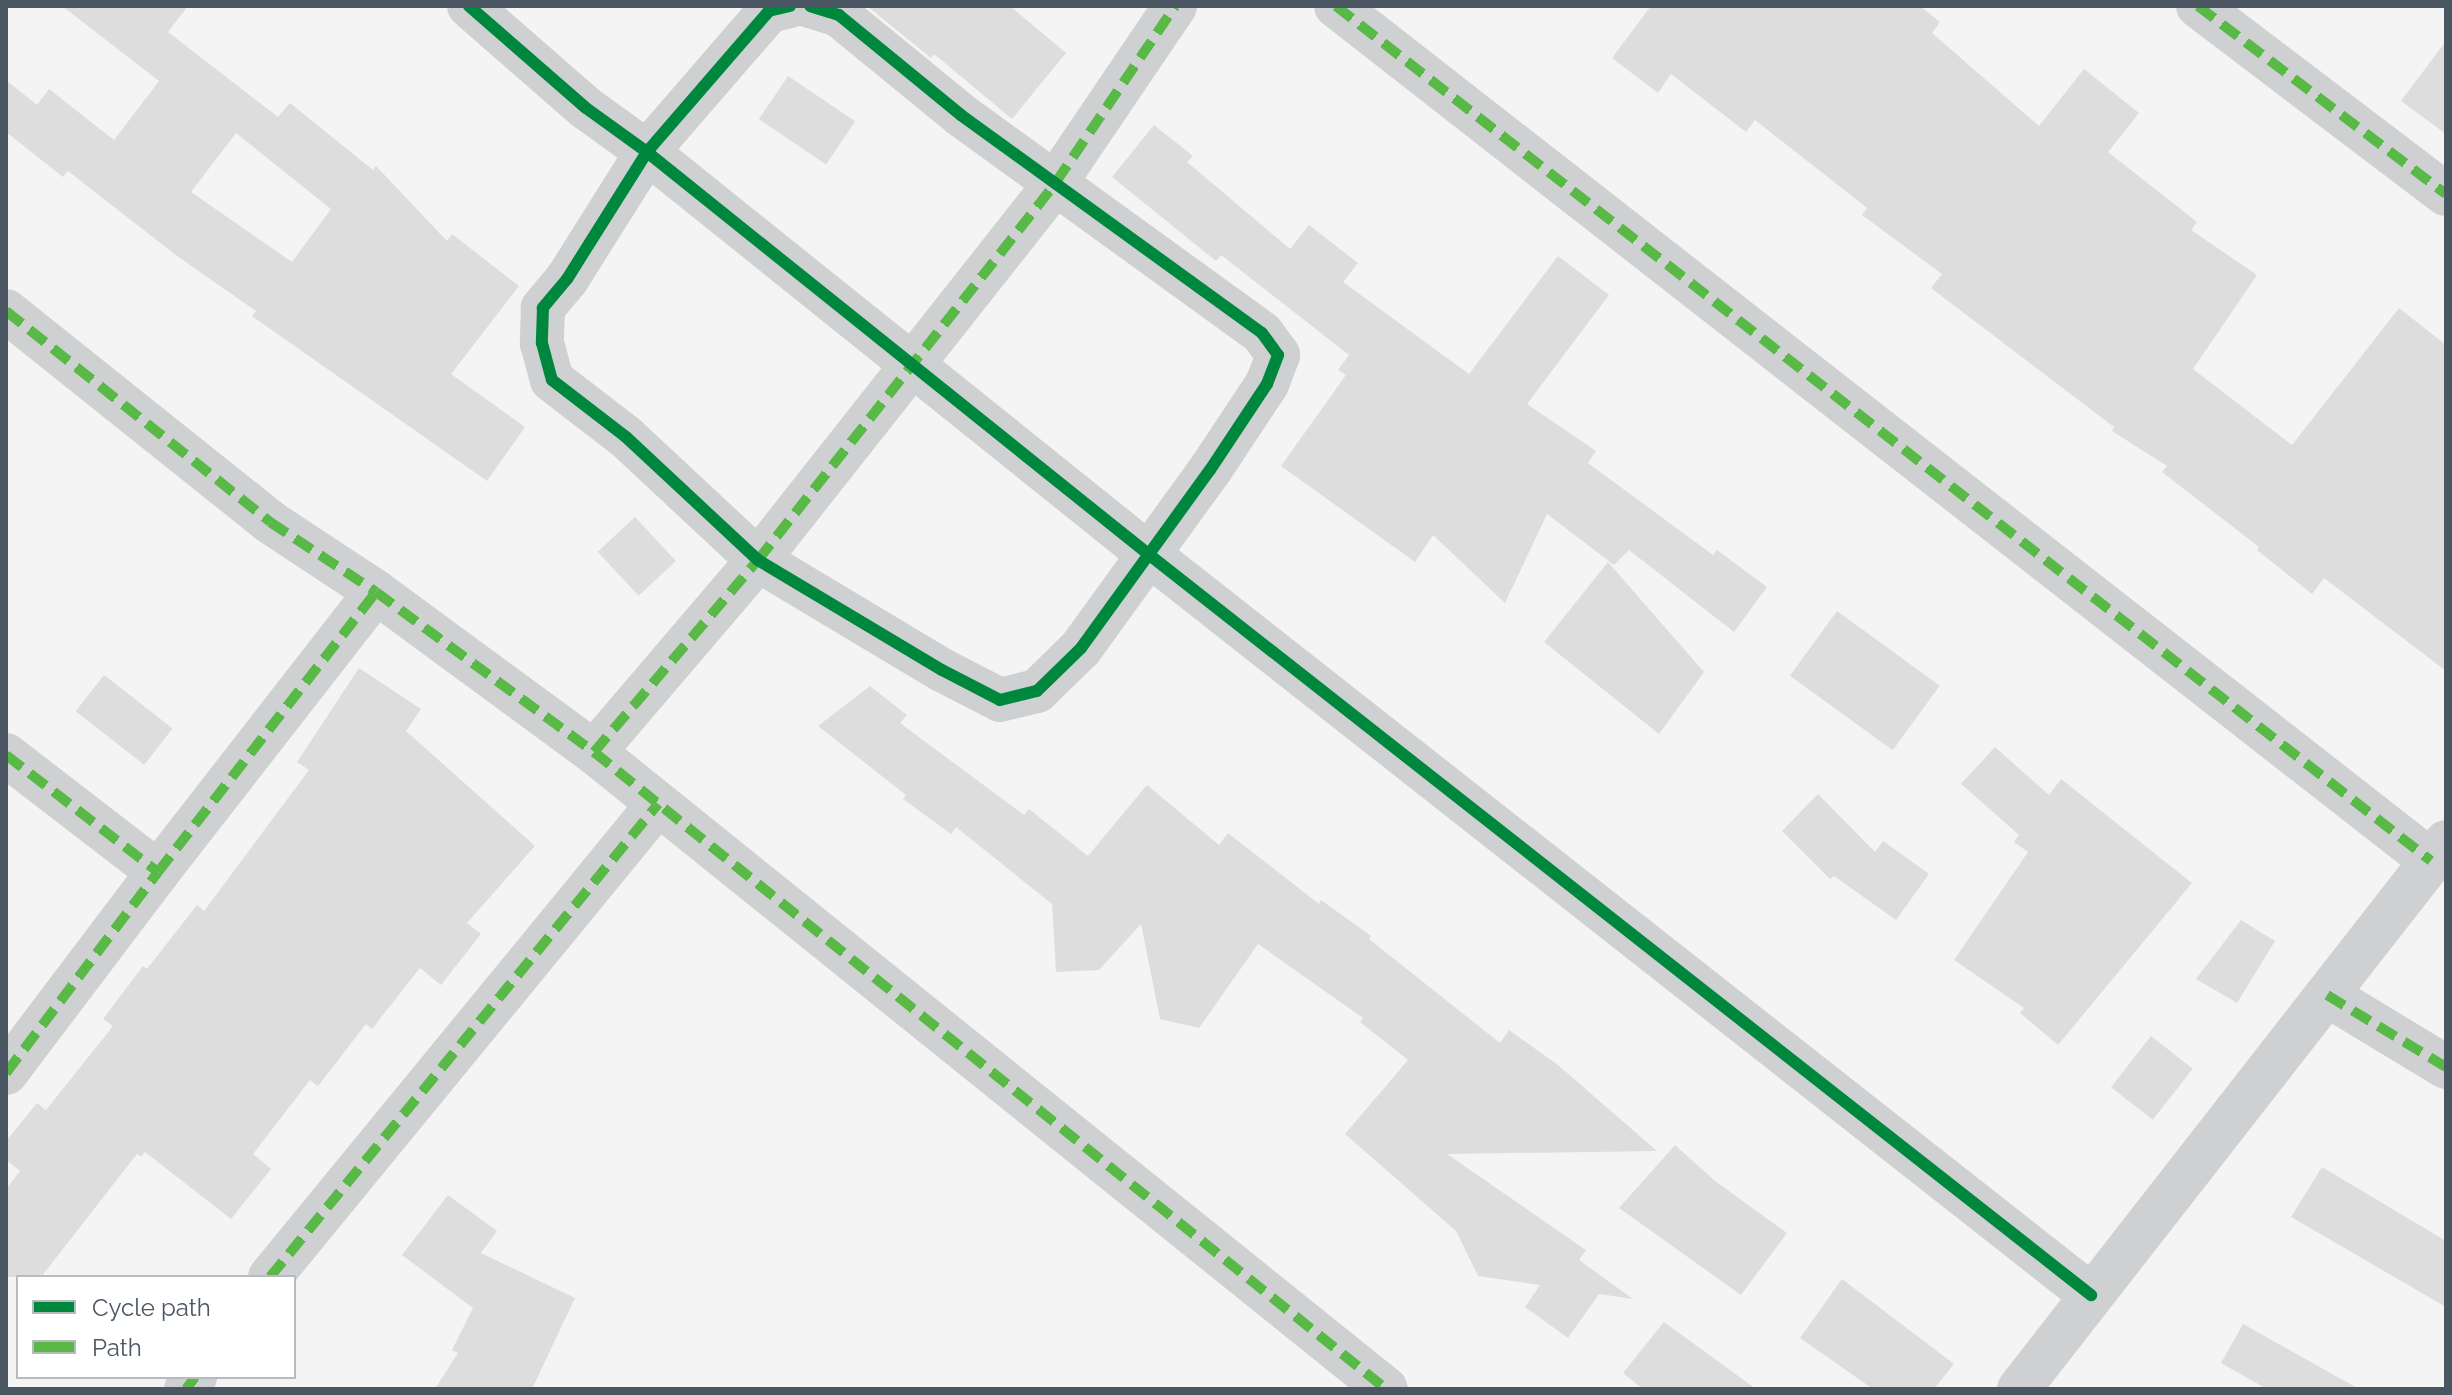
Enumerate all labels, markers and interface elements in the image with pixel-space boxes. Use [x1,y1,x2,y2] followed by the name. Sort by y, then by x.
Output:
[16,1275,296,1379] legend
[92,1293,211,1322] text: Cycle path
[92,1333,142,1362] text: Path

